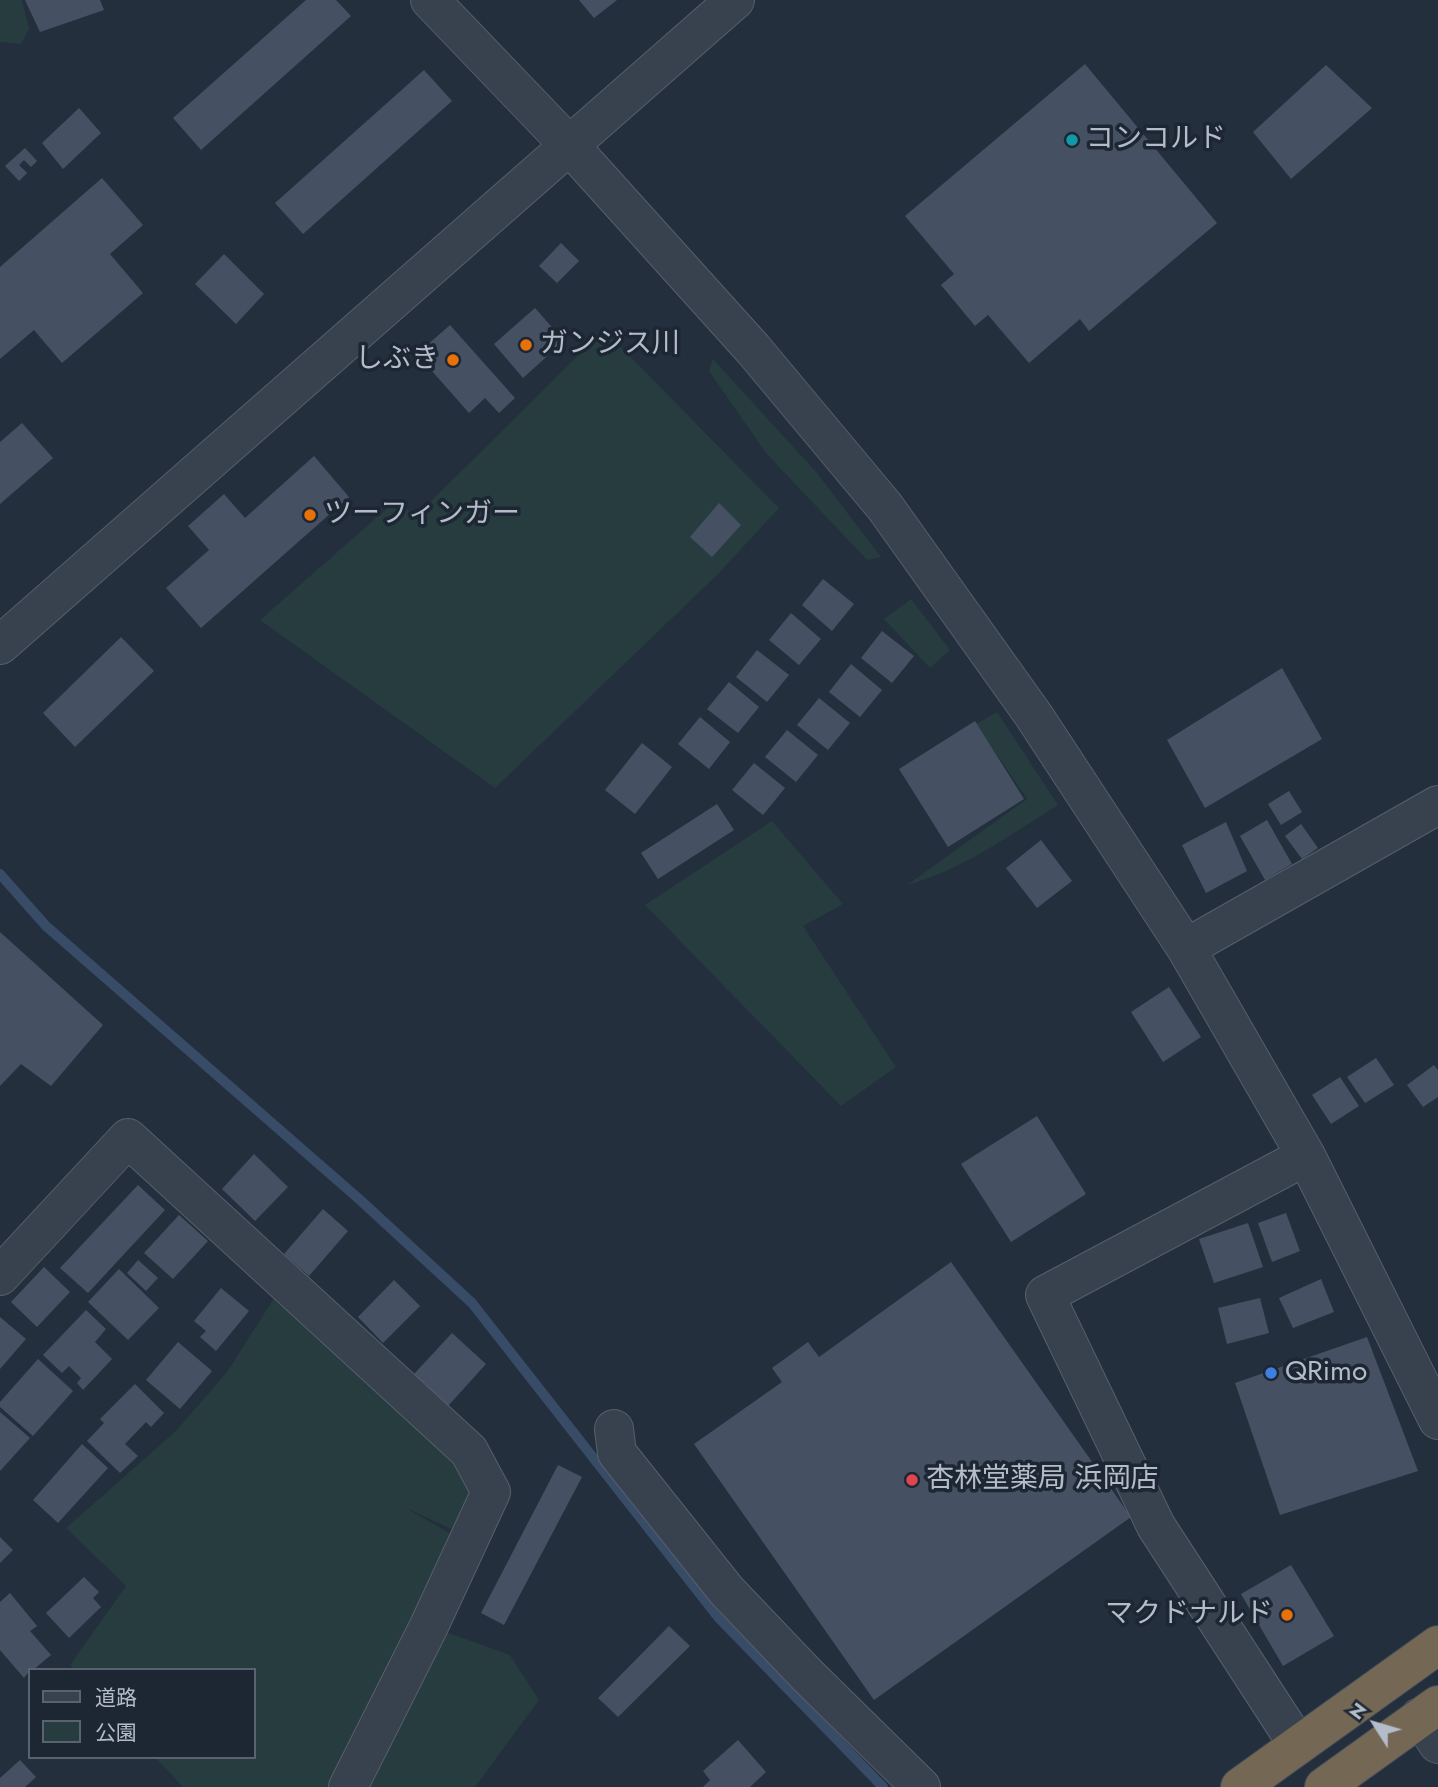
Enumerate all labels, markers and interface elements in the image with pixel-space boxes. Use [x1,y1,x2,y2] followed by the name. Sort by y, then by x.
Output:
[1086,123,1226,157] place label: コンコルド
[1064,132,1080,148] marker: コンコルド
[540,328,680,362] place label: ガンジス川
[518,337,534,353] marker: ガンジス川
[355,343,439,377] place label: しぶき
[445,352,461,368] marker: しぶき
[324,498,520,532] place label: ツーフィンガー
[302,507,318,523] marker: ツーフィンガー
[1285,1356,1367,1390] place label: QRimo
[1263,1365,1279,1381] marker: QRimo
[926,1463,1158,1497] place label: 杏林堂薬局 浜岡店
[904,1472,920,1488] marker: 杏林堂薬局 浜岡店
[1105,1598,1273,1632] place label: マクドナルド
[1279,1607,1295,1623] marker: マクドナルド
[28,1668,256,1759] legend
[95,1683,137,1713] text: 道路
[1340,1689,1410,1759] north arrow
[1343,1697,1373,1725] text: N
[95,1718,137,1748] text: 公園

